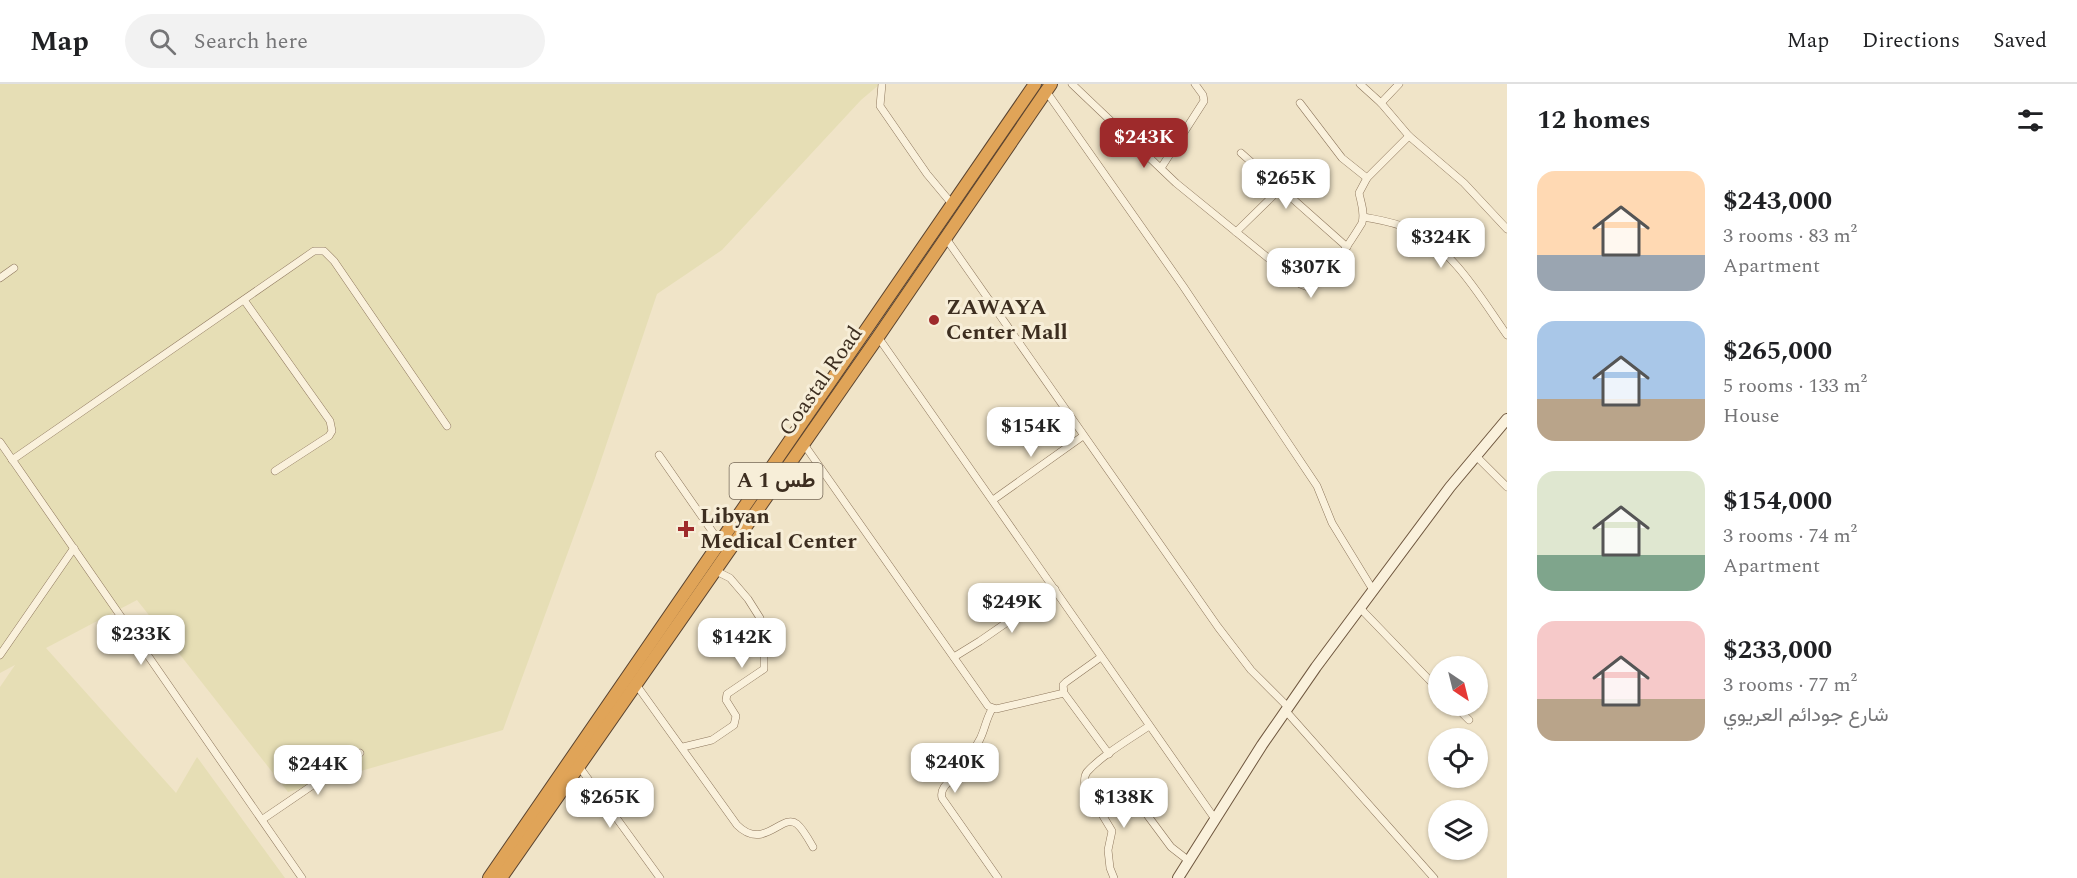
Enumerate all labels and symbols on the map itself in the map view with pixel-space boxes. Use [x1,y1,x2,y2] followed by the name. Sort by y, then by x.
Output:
[1102,118,1186,169] pin: $243K
[1244,159,1328,210] pin: $265K
[1399,218,1483,269] pin: $324K
[1269,248,1353,299] pin: $307K
[946,291,1068,349] place label: ZAWAYA Center Mall
[927,313,941,327] marker: ZAWAYA Center Mall
[771,319,871,443] street label: Coastal Road
[989,407,1073,458] pin: $154K
[730,463,822,499] road number: A 1 طس
[700,500,857,558] place label: Libyan Medical Center
[677,520,695,538] marker: Libyan Medical Center
[970,583,1054,634] pin: $249K
[99,615,183,666] pin: $233K
[700,618,784,669] pin: $142K
[1428,656,1488,716] north arrow
[913,743,997,794] pin: $240K
[276,745,360,796] pin: $244K
[568,778,652,829] pin: $265K
[1082,778,1166,829] pin: $138K

